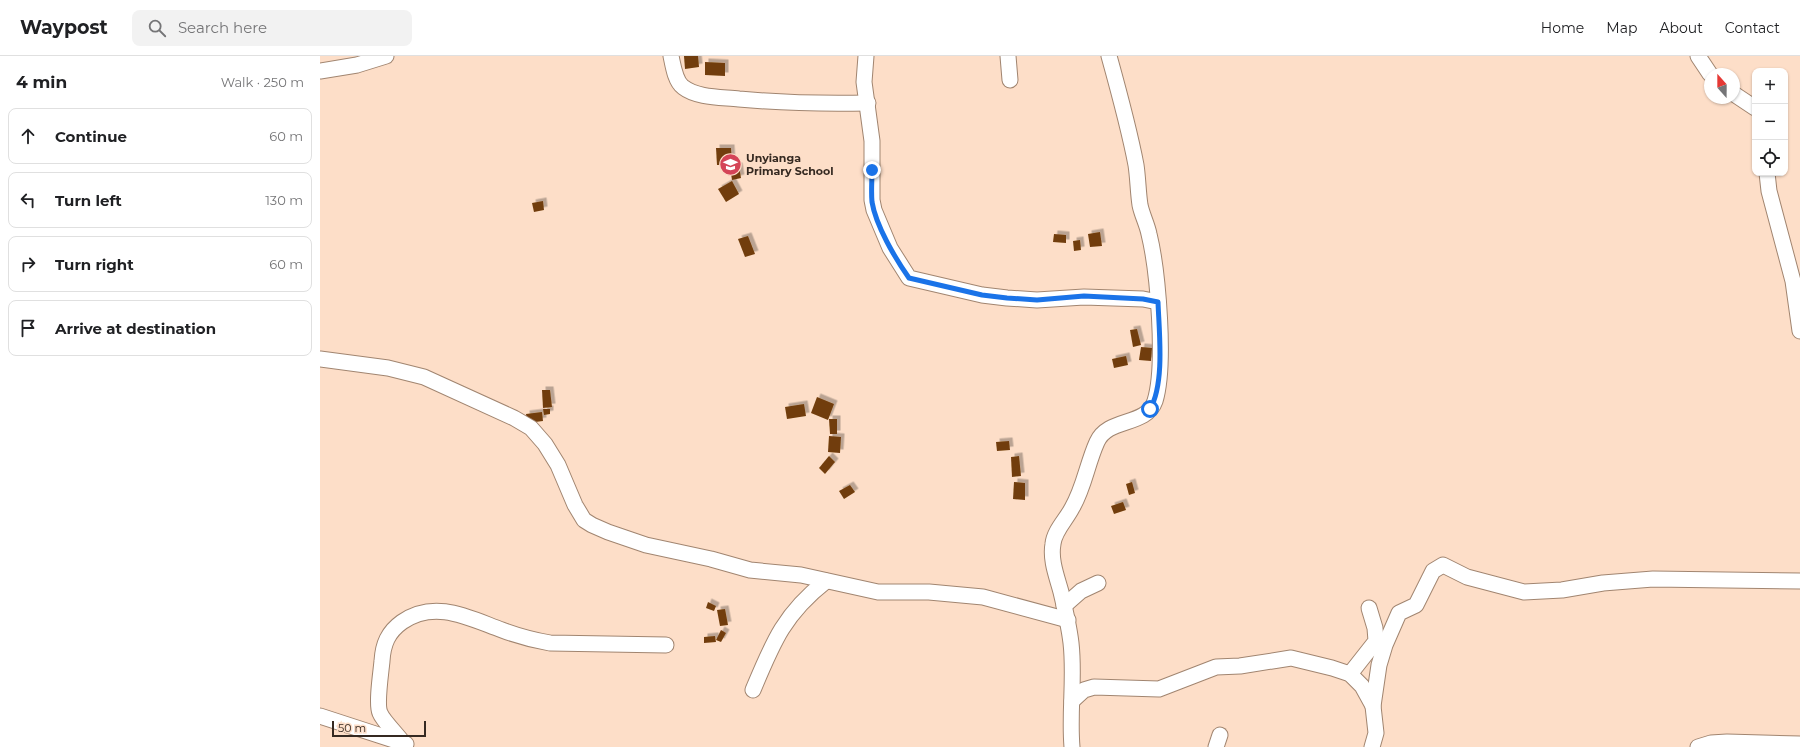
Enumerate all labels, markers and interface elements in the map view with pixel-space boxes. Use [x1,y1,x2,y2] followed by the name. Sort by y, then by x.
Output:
[132,10,412,46] search box
[20,16,108,39] text: Waypost
[146,17,168,39] icon: search
[178,18,267,37] text: Search here
[1541,19,1584,37] text: Home
[1606,19,1637,37] text: Map
[1659,19,1703,37] text: About
[1725,19,1780,37] text: Contact
[1704,68,1740,104] north arrow
[1752,68,1788,176] map controls
[1752,68,1788,104] button: +
[16,72,67,92] text: 4 min
[221,74,304,90] text: Walk · 250 m
[1752,104,1788,140] button: −
[17,125,39,147] icon: ahead
[55,127,127,146] text: Continue
[269,128,303,144] text: 60 m
[1752,140,1788,176] button: locate
[718,151,744,177] school or university icon: Unyianga Primary School
[746,151,834,178] place label: Unyianga Primary School
[863,161,881,179] route end
[17,189,39,211] icon: left
[55,191,122,210] text: Turn left
[265,192,303,208] text: 130 m
[17,253,39,275] icon: right
[55,255,134,274] text: Turn right
[269,256,303,272] text: 60 m
[17,317,39,339] icon: arrive
[55,319,216,338] text: Arrive at destination
[1141,400,1159,418] route start
[332,719,426,738] scale bar
[338,721,366,735] text: 50 m

